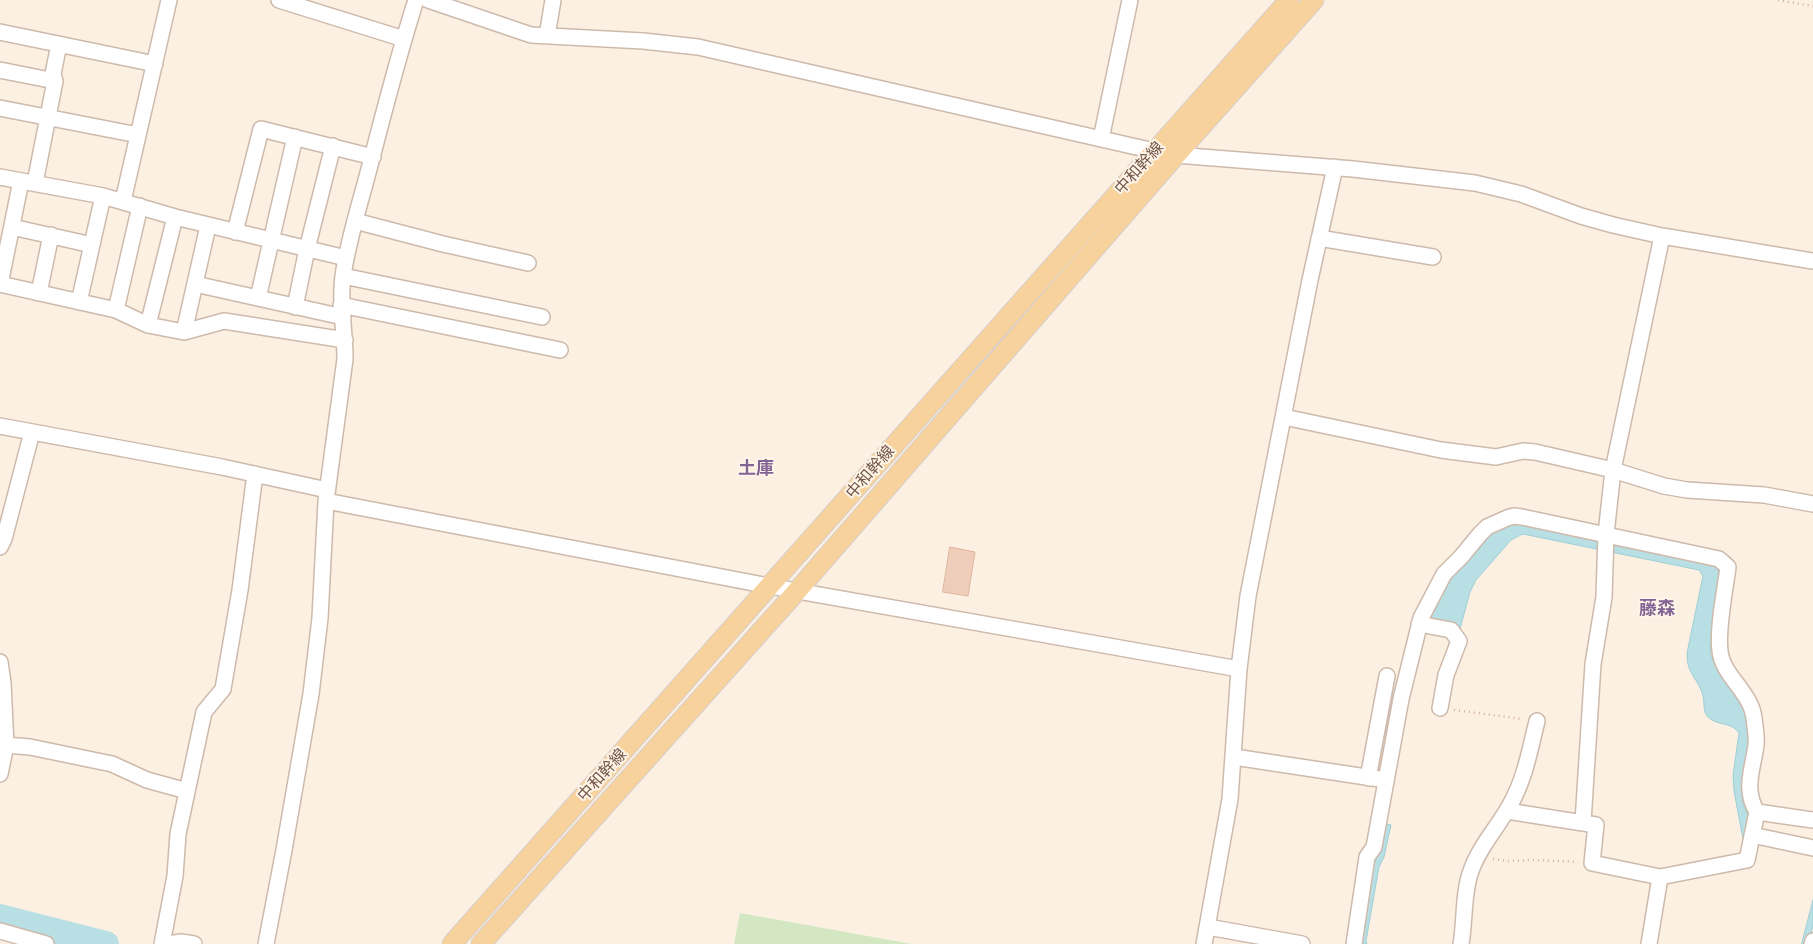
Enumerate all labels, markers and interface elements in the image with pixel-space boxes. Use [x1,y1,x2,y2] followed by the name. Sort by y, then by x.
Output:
[1110,138,1168,198] street label: 中和幹線
[842,442,898,502] street label: 中和幹線
[738,457,774,479] district label: 土庫
[1639,597,1675,619] district label: 藤森
[573,745,631,805] street label: 中和幹線

